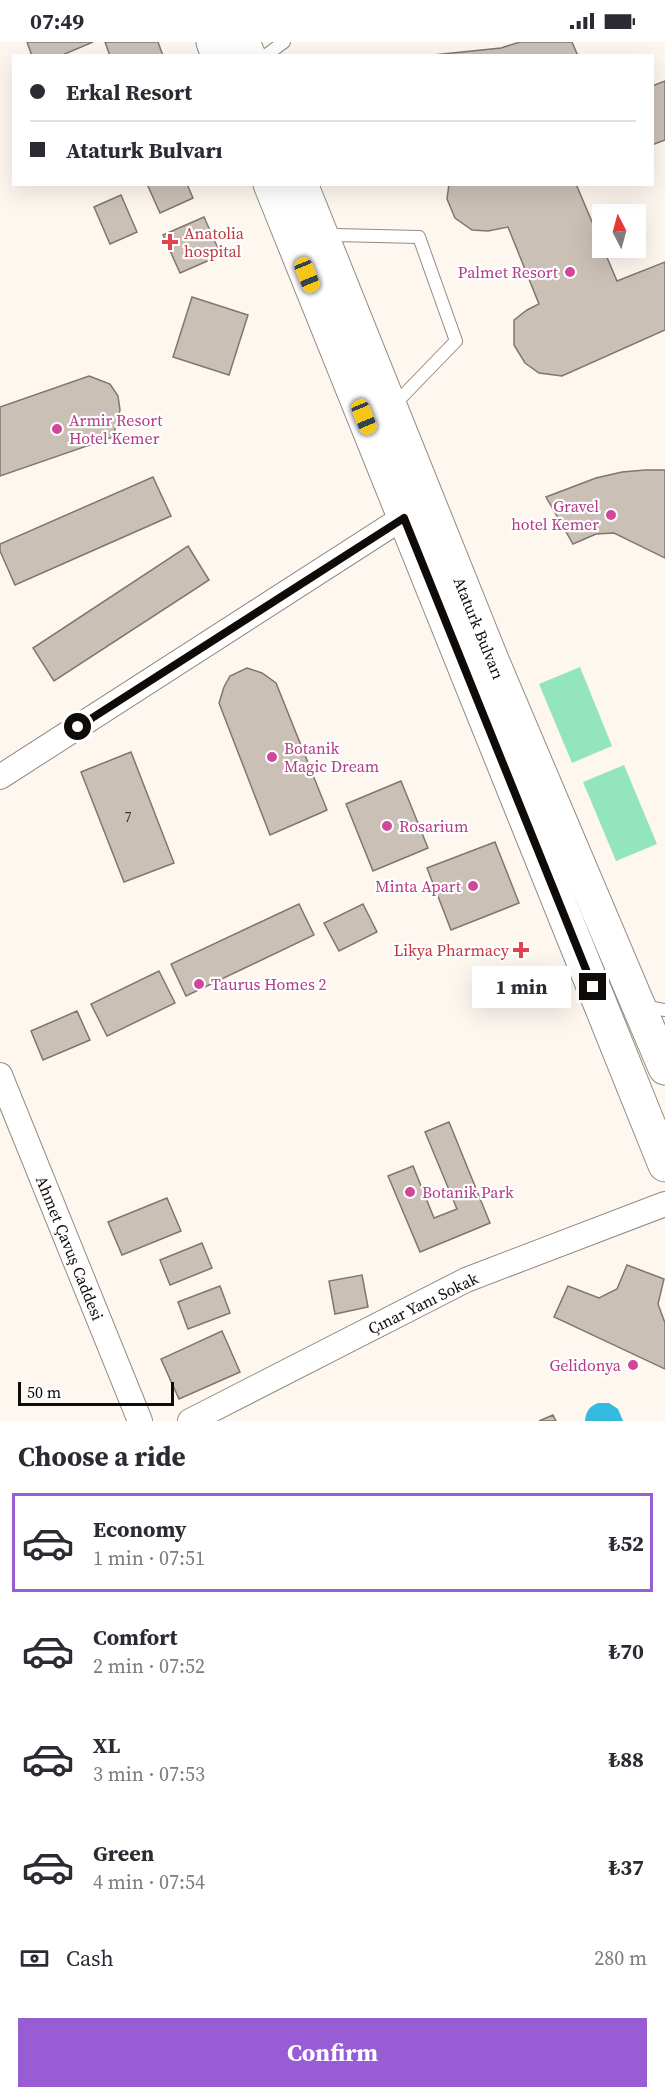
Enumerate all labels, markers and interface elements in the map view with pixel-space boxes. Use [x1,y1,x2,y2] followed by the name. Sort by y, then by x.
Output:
[30,6,84,36] text: 07:49
[66,77,192,107] text: Erkal Resort
[66,135,223,165] text: Ataturk Bulvarı
[592,204,646,258] north arrow
[592,204,646,258] map controls
[184,222,245,262] place label: Anatolia hospital
[161,233,179,251] marker: Anatolia hospital
[292,255,322,295] car
[458,261,559,283] place label: Palmet Resort
[563,265,577,279] marker: Palmet Resort
[349,397,379,437] car
[69,409,163,449] place label: Armir Resort Hotel Kemer
[50,422,64,436] marker: Armir Resort Hotel Kemer
[511,495,599,535] place label: Gravel hotel Kemer
[604,508,618,522] marker: Gravel hotel Kemer
[449,574,510,683] street label: Ataturk Bulvarı
[64,713,91,740] route start
[284,737,379,777] place label: Botanik Magic Dream
[265,750,279,764] marker: Botanik Magic Dream
[125,807,132,827] house number: 7
[399,815,468,837] place label: Rosarium
[380,819,394,833] marker: Rosarium
[375,875,462,897] place label: Minta Apart
[466,879,480,893] marker: Minta Apart
[394,939,510,961] place label: Likya Pharmacy
[514,943,528,957] marker: Likya Pharmacy
[473,966,572,1008] callout: 1 min
[211,973,327,995] place label: Taurus Homes 2
[496,973,547,1001] text: 1 min
[579,973,606,1000] route end
[192,977,206,991] marker: Taurus Homes 2
[31,1172,109,1324] street label: Ahmet Çavuş Caddesi
[422,1181,514,1203] place label: Botanik Park
[403,1185,417,1199] marker: Botanik Park
[364,1267,482,1339] street label: Çınar Yanı Sokak
[549,1354,622,1376] place label: Gelidonya
[626,1358,640,1372] marker: Gelidonya
[18,1379,174,1406] scale bar
[27,1381,61,1403] text: 50 m
[18,1438,186,1475] text: Choose a ride
[93,1514,187,1544] text: Economy
[21,1516,75,1570] icon: car
[608,1528,644,1558] text: ₺52
[93,1544,205,1572] text: 1 min · 07:51
[93,1622,177,1652] text: Comfort
[21,1624,75,1678] icon: car
[608,1636,644,1666] text: ₺70
[93,1652,205,1680] text: 2 min · 07:52
[93,1730,120,1760] text: XL
[21,1732,75,1786] icon: car
[608,1744,644,1774] text: ₺88
[93,1760,205,1788] text: 3 min · 07:53
[93,1838,154,1868] text: Green
[21,1840,75,1894] icon: car
[608,1852,644,1882] text: ₺37
[93,1868,205,1896] text: 4 min · 07:54
[18,1942,51,1975] icon: cash
[66,1943,114,1973] text: Cash
[594,1944,647,1972] text: 280 m
[18,2018,647,2087] button: Confirm

